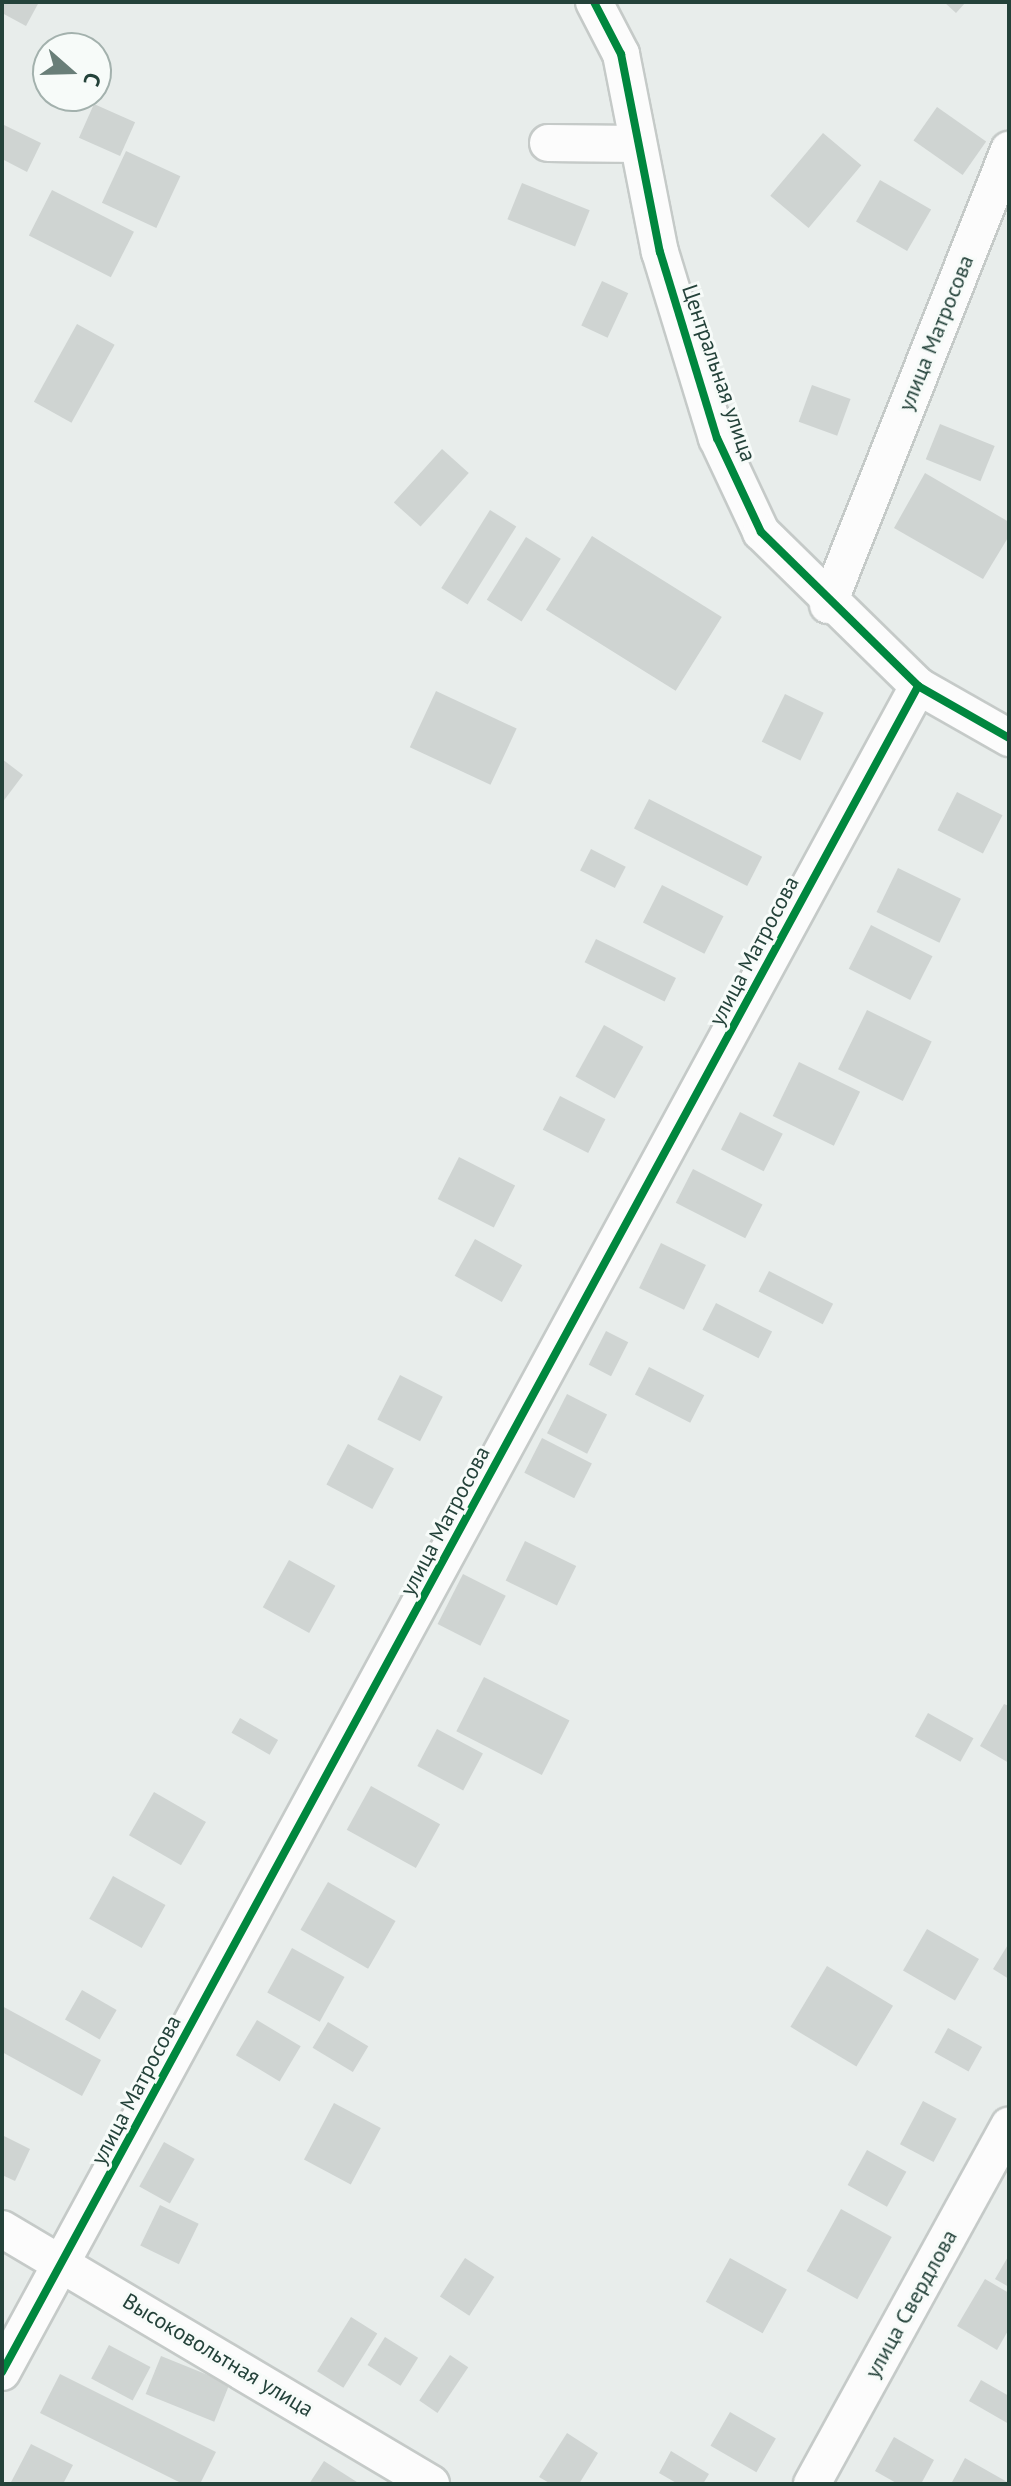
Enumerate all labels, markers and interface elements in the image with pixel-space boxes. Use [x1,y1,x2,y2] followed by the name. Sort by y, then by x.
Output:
[32,32,112,112] north arrow
[77,69,108,90] text: С
[893,251,979,415] street label: улица Матросова
[676,281,762,465] street label: Центральная улица
[703,872,805,1030] street label: улица Матросова
[394,1442,496,1600] street label: улица Матросова
[85,2011,187,2169] street label: улица Матросова
[859,2225,963,2383] street label: улица Свердлова
[118,2288,318,2422] street label: Высоковольтная улица

